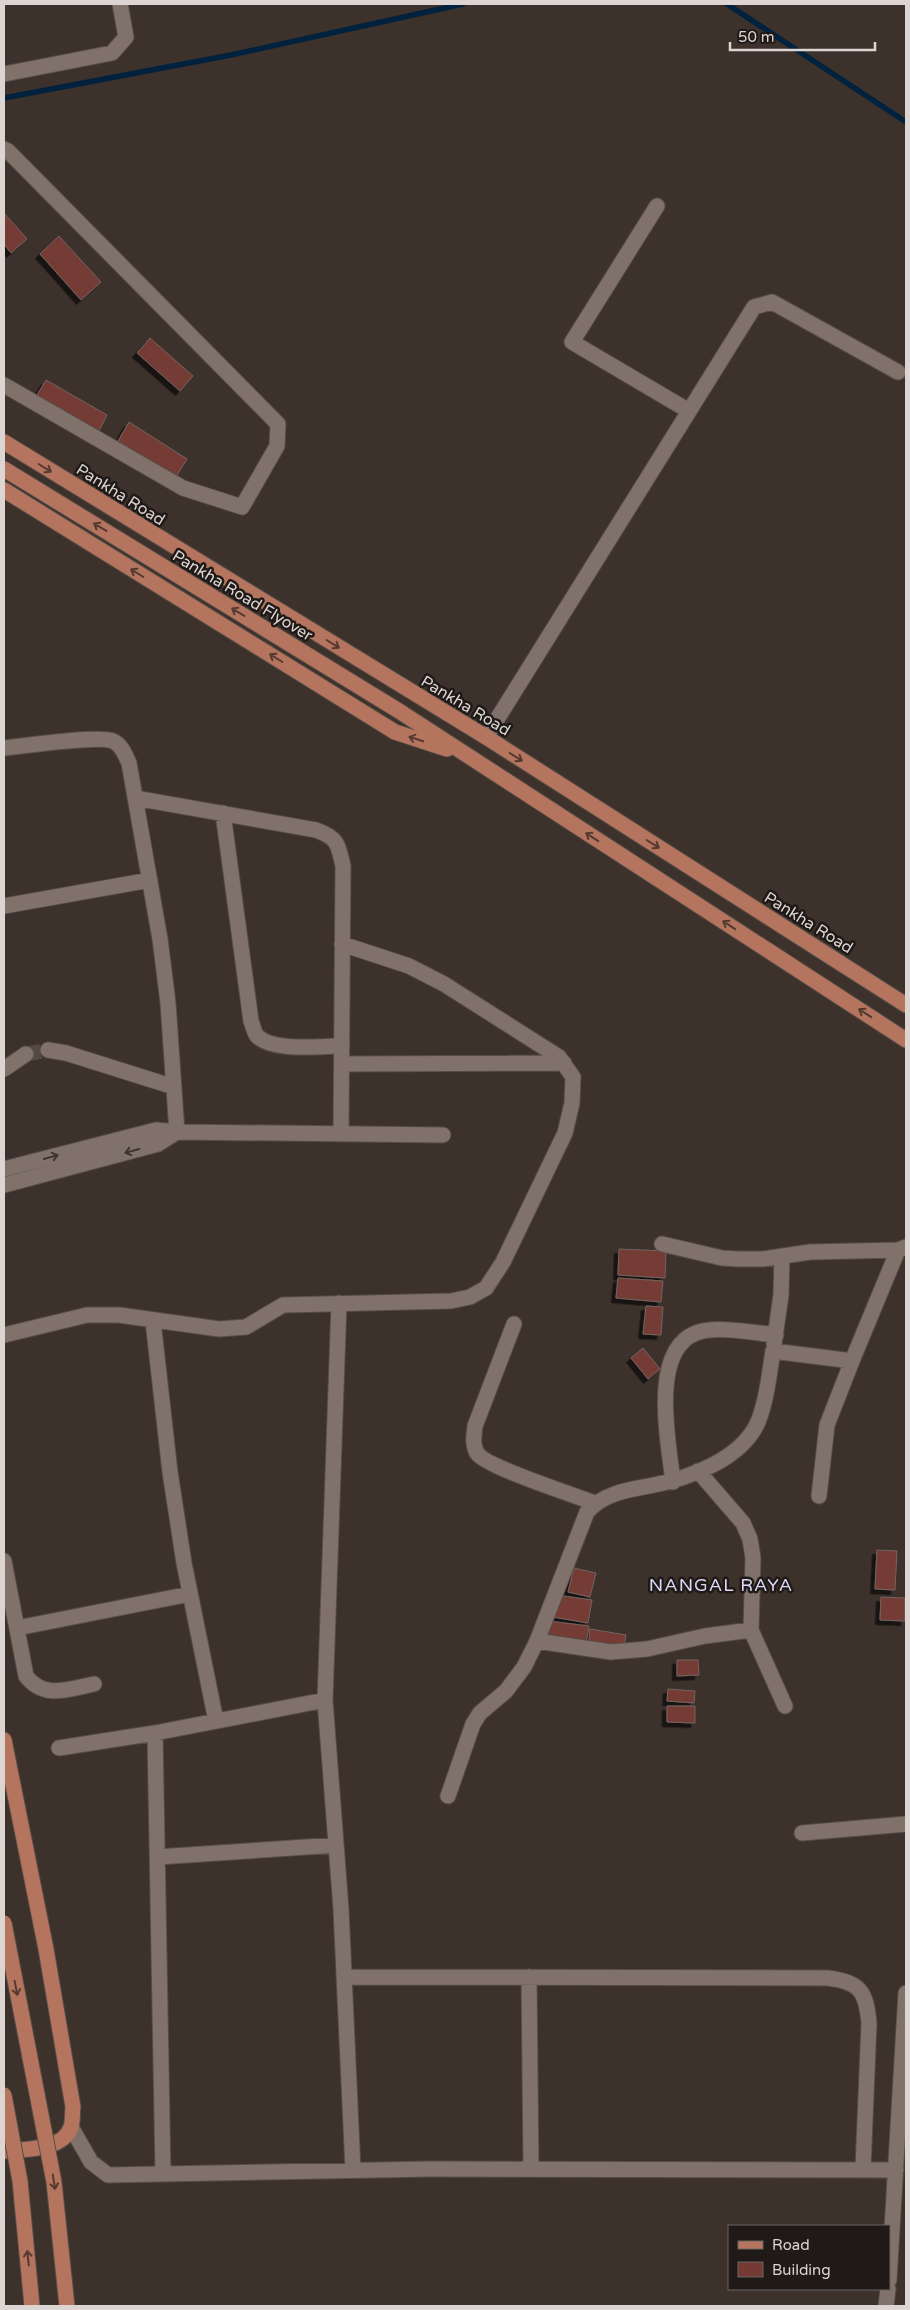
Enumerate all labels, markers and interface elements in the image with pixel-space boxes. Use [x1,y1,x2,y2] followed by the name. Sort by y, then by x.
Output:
[730,20,875,52] scale bar
[738,28,775,46] text: 50 m
[72,460,169,530] street label: Pankha Road
[38,463,52,473] one-way arrow
[93,522,107,532] one-way arrow
[169,546,317,646] street label: Pankha Road Flyover
[131,567,145,577] one-way arrow
[232,607,246,617] one-way arrow
[325,640,339,650] one-way arrow
[269,653,283,663] one-way arrow
[417,671,514,740] street label: Pankha Road
[409,733,425,743] one-way arrow
[509,752,523,762] one-way arrow
[586,832,600,842] one-way arrow
[646,839,660,849] one-way arrow
[760,888,857,958] street label: Pankha Road
[722,920,736,930] one-way arrow
[859,1008,873,1018] one-way arrow
[125,1146,141,1156] one-way arrow
[42,1152,58,1161] one-way arrow
[649,1574,793,1596] district label: NANGAL RAYA
[12,1980,22,1996] one-way arrow
[49,2174,59,2190] one-way arrow
[728,2225,890,2290] legend
[772,2236,810,2254] text: Road
[23,2250,32,2266] one-way arrow
[772,2261,831,2279] text: Building

